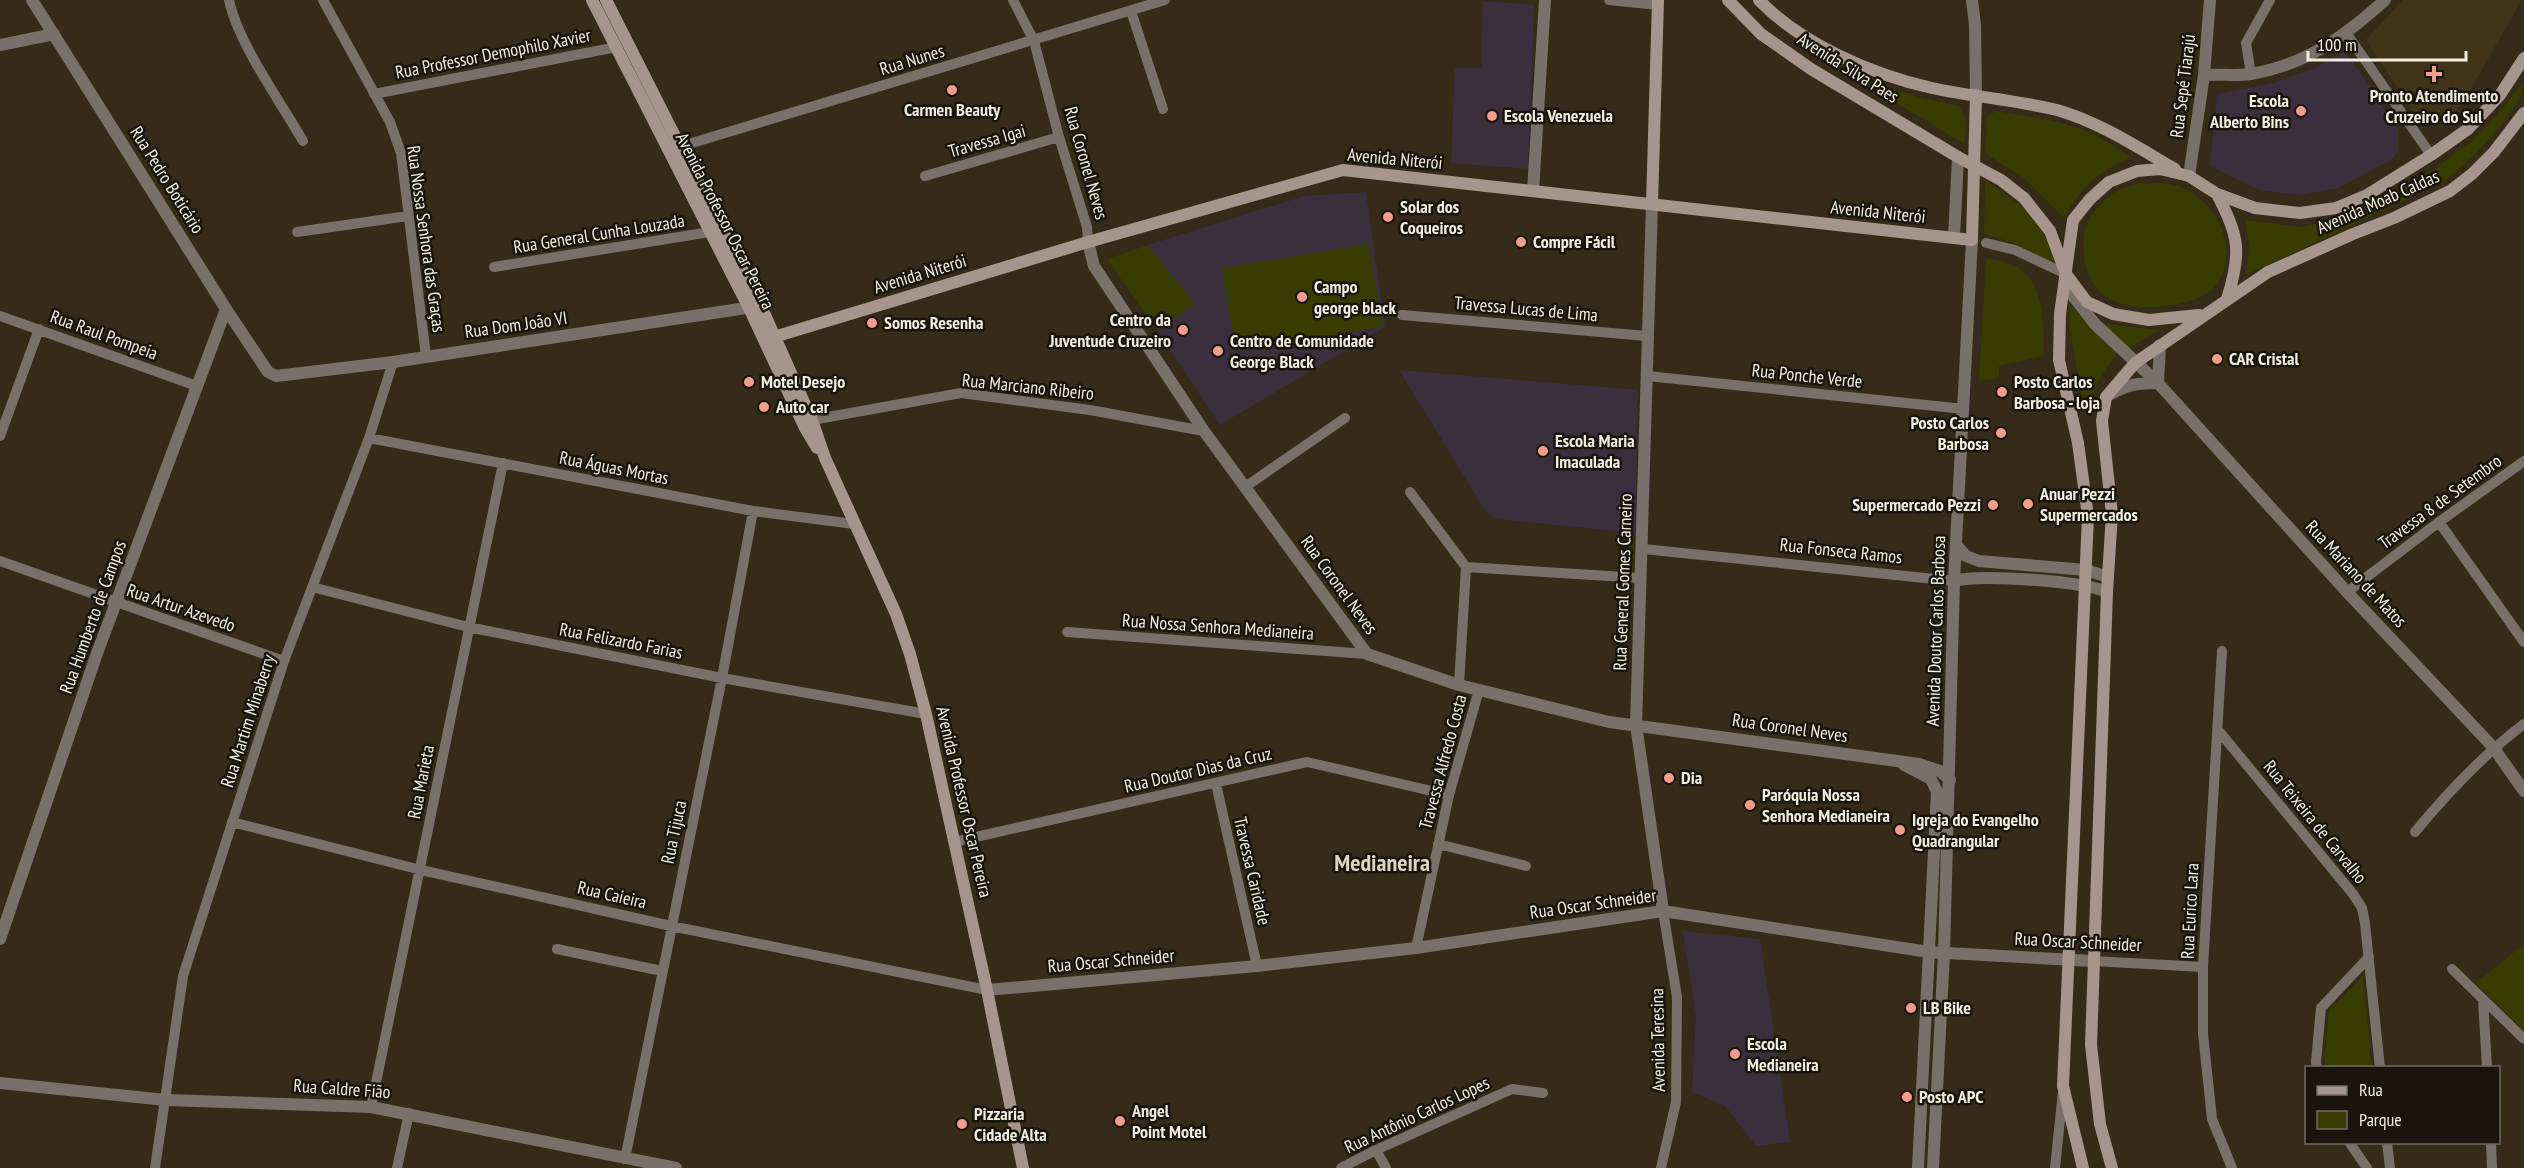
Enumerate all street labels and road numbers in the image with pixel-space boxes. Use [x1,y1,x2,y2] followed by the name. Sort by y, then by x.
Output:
[393,23,593,84] street label: Rua Professor Demophilo Xavier
[1793,27,1903,108] street label: Avenida Silva Paes
[2165,33,2200,139] street label: Rua Sepé Tiarajú
[877,39,947,80] street label: Rua Nunes
[1059,104,1114,222] street label: Rua Coronel Neves
[946,119,1028,163] street label: Travessa Igai
[125,122,210,238] street label: Rua Pedro Boticário
[671,128,780,313] street label: Avenida Professor Oscar Pereira
[1347,143,1444,174] street label: Avenida Niterói
[402,144,451,334] street label: Rua Nossa Senhora das Graças
[2313,164,2443,239] street label: Avenida Moab Caldas
[1829,195,1927,228] street label: Avenida Niterói
[512,209,686,258] street label: Rua General Cunha Louzada
[871,249,969,298] street label: Avenida Niterói
[1453,291,1599,326] street label: Travessa Lucas de Lima
[47,304,161,365] street label: Rua Raul Pompeia
[463,306,569,343] street label: Rua Dom João VI
[1751,358,1863,393] street label: Rua Ponche Verde
[961,368,1095,405] street label: Rua Marciano Ribeiro
[558,446,671,489] street label: Rua Águas Mortas
[2374,449,2506,554] street label: Travessa 8 de Setembro
[1608,493,1637,671] street label: Rua General Gomes Carneiro
[2301,515,2412,632] street label: Rua Mariano de Matos
[1296,531,1383,639] street label: Rua Coronel Neves
[1779,533,1903,568] street label: Rua Fonseca Ramos
[1921,535,1950,727] street label: Avenida Doutor Carlos Barbosa
[54,537,131,697] street label: Rua Humberto de Campos
[124,578,239,637] street label: Rua Artur Azevedo
[1121,608,1315,645] street label: Rua Nossa Senhora Medianeira
[557,617,685,664] street label: Rua Felizardo Farias
[215,651,280,790] street label: Rua Martim Minaberry
[1413,692,1472,832] street label: Travessa Alfredo Costa
[931,704,998,900] street label: Avenida Professor Oscar Pereira
[1731,708,1849,747] street label: Rua Coronel Neves
[1122,741,1274,798] street label: Rua Doutor Dias da Cruz
[402,743,439,821] street label: Rua Marieta
[2259,755,2372,888] street label: Rua Teixeira de Carvalho
[656,798,691,866] street label: Rua Tijuca
[1229,814,1276,927] street label: Travessa Caridade
[2176,862,2203,960] street label: Rua Eurico Lara
[575,875,649,914] street label: Rua Caieira
[1528,883,1658,924] street label: Rua Oscar Schneider
[2014,927,2142,956] street label: Rua Oscar Schneider
[1047,943,1175,978] street label: Rua Oscar Schneider
[1645,988,1670,1092] street label: Avenida Teresina
[1341,1071,1493,1158] street label: Rua Antônio Carlos Lopes
[293,1074,392,1103] street label: Rua Caldre Fião

